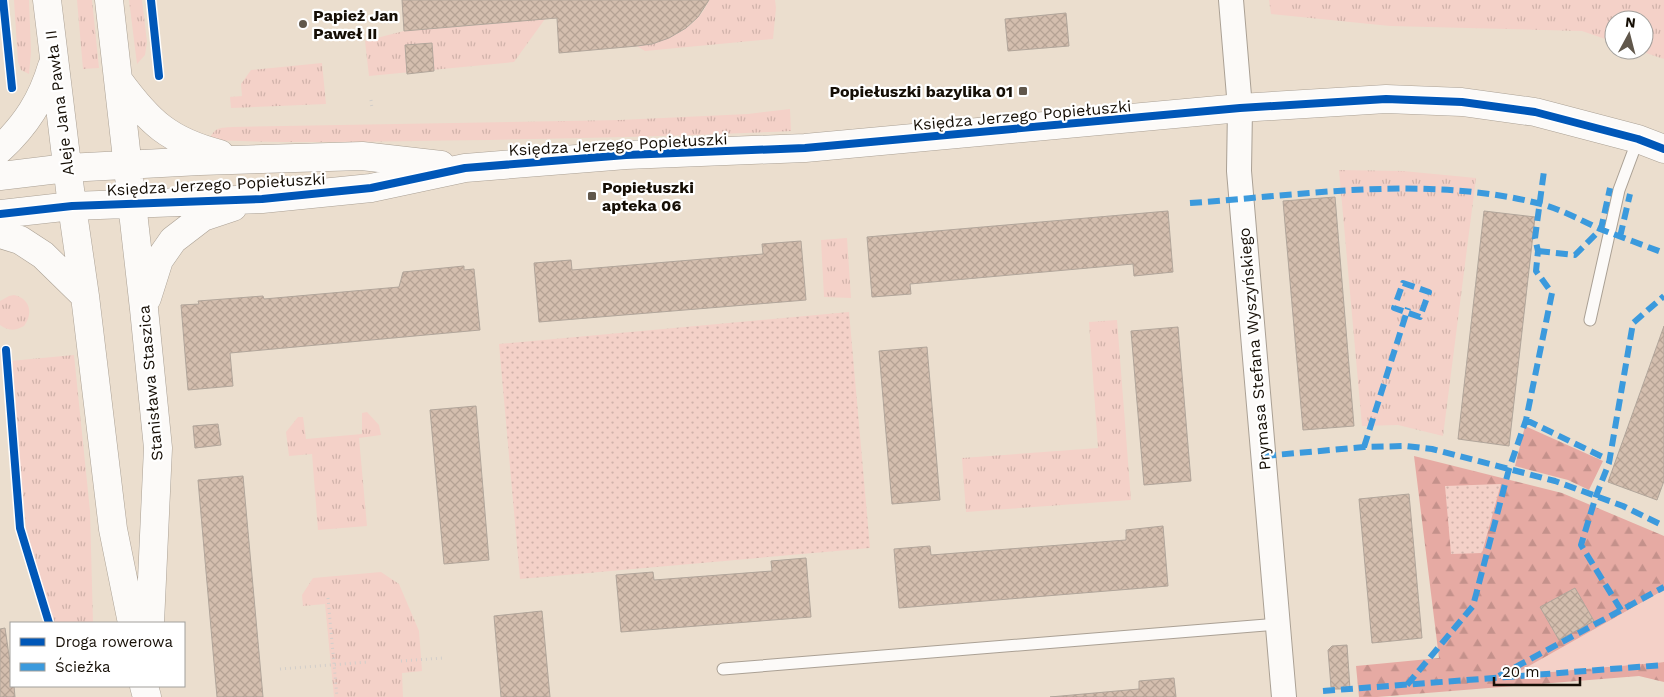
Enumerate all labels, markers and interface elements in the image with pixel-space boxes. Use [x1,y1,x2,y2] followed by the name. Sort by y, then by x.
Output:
[313,6,398,43] place label: Papież Jan Paweł II
[1604,10,1654,60] north arrow
[1624,14,1637,31] text: N
[297,18,309,30] marker: Papież Jan Paweł II
[41,29,78,177] street label: Aleje Jana Pawła II
[829,82,1013,101] place label: Popiełuszki bazylika 01
[1017,85,1029,97] marker: Popiełuszki bazylika 01
[912,96,1132,135] street label: Księdza Jerzego Popiełuszki
[508,129,728,160] street label: Księdza Jerzego Popiełuszki
[106,169,326,200] street label: Księdza Jerzego Popiełuszki
[602,178,694,215] place label: Popiełuszki apteka 06
[586,190,598,202] marker: Popiełuszki apteka 06
[1234,227,1275,471] street label: Prymasa Stefana Wyszyńskiego
[134,304,167,462] street label: Stanisława Staszica
[10,622,185,687] legend
[55,633,173,651] text: Droga rowerowa
[1494,654,1580,686] scale bar
[55,657,111,676] text: Ścieżka
[1502,663,1540,681] text: 20 m

